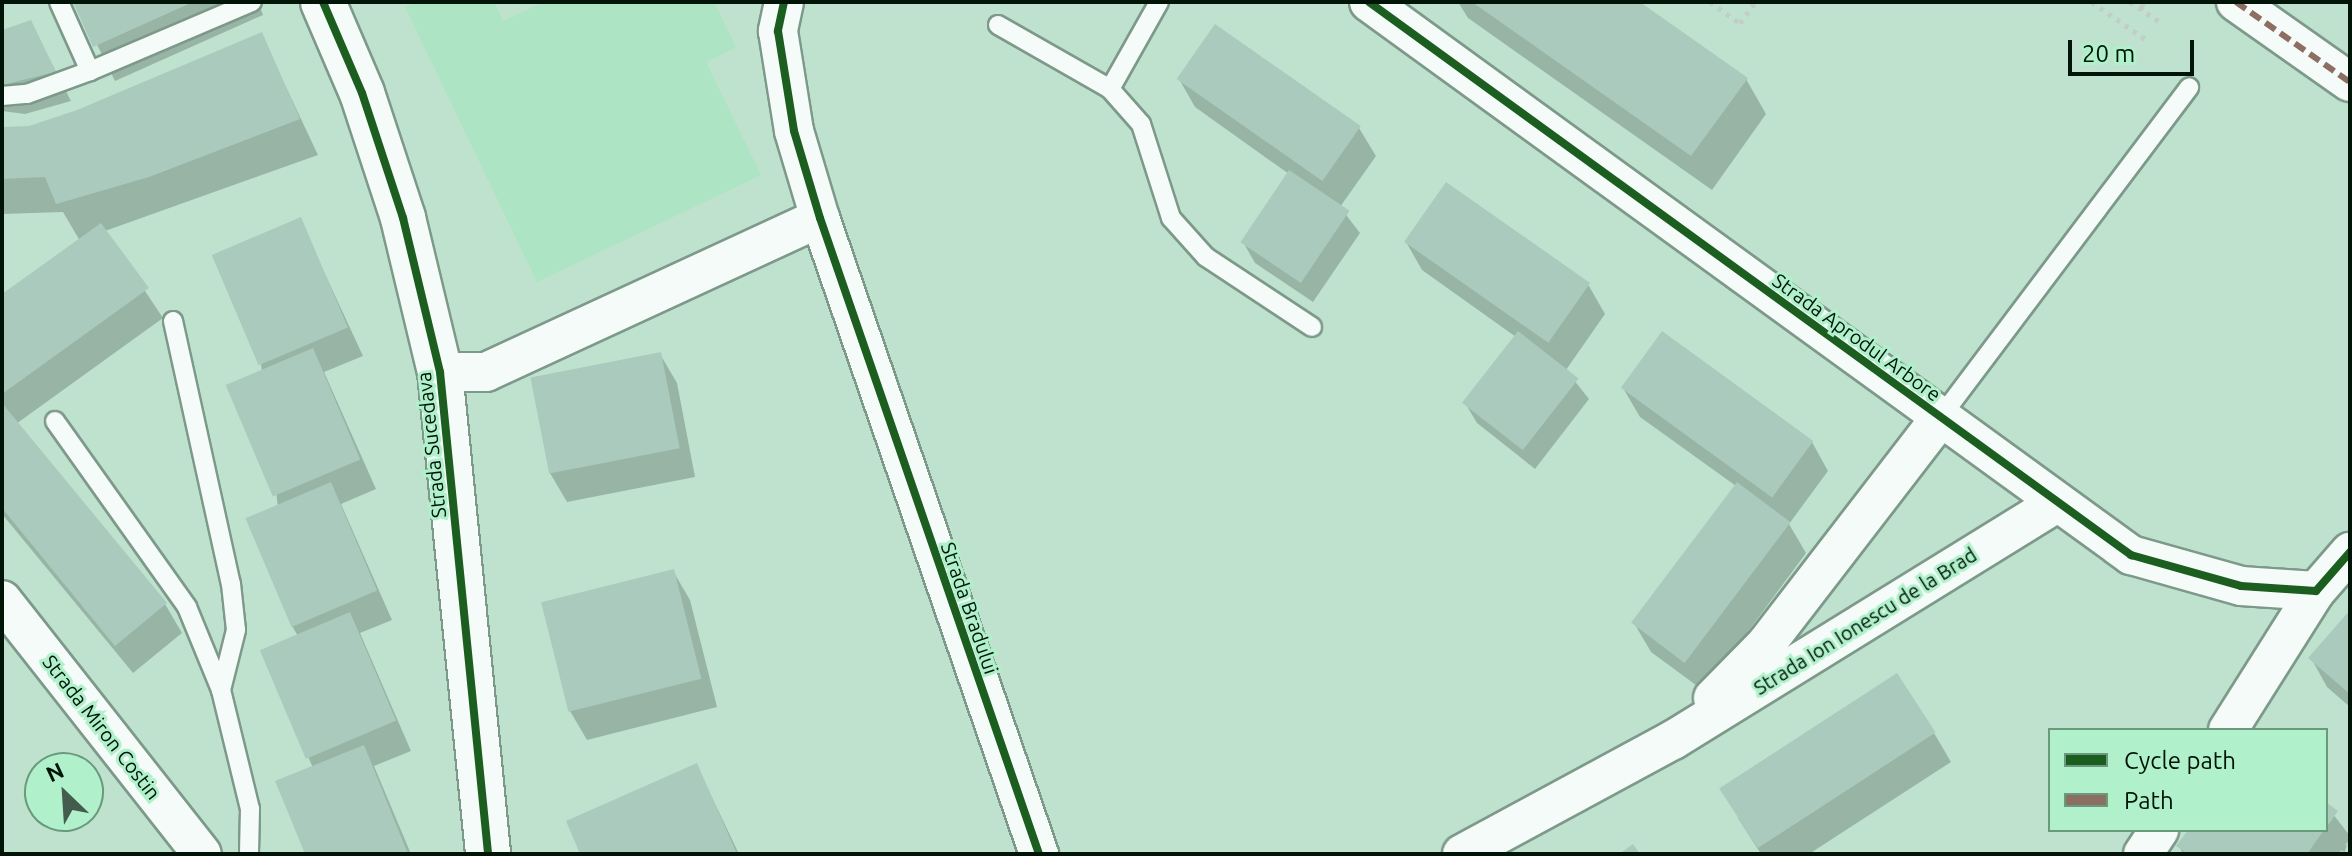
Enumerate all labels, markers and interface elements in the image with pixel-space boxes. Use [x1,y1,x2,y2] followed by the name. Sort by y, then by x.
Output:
[2072,24,2198,74] scale bar
[2082,40,2135,67] text: 20 m
[1768,268,1946,406] street label: Strada Aprodul Arbore
[411,371,451,519] street label: Strada Sucedava
[936,539,1004,677] street label: Strada Bradului
[1749,542,1981,700] street label: Strada Ion Ionescu de la Brad
[38,650,166,804] street label: Strada Miron Costin
[2048,728,2328,832] legend
[2124,747,2236,774] text: Cycle path
[24,752,104,832] north arrow
[42,757,67,786] text: N
[2124,787,2174,814] text: Path

